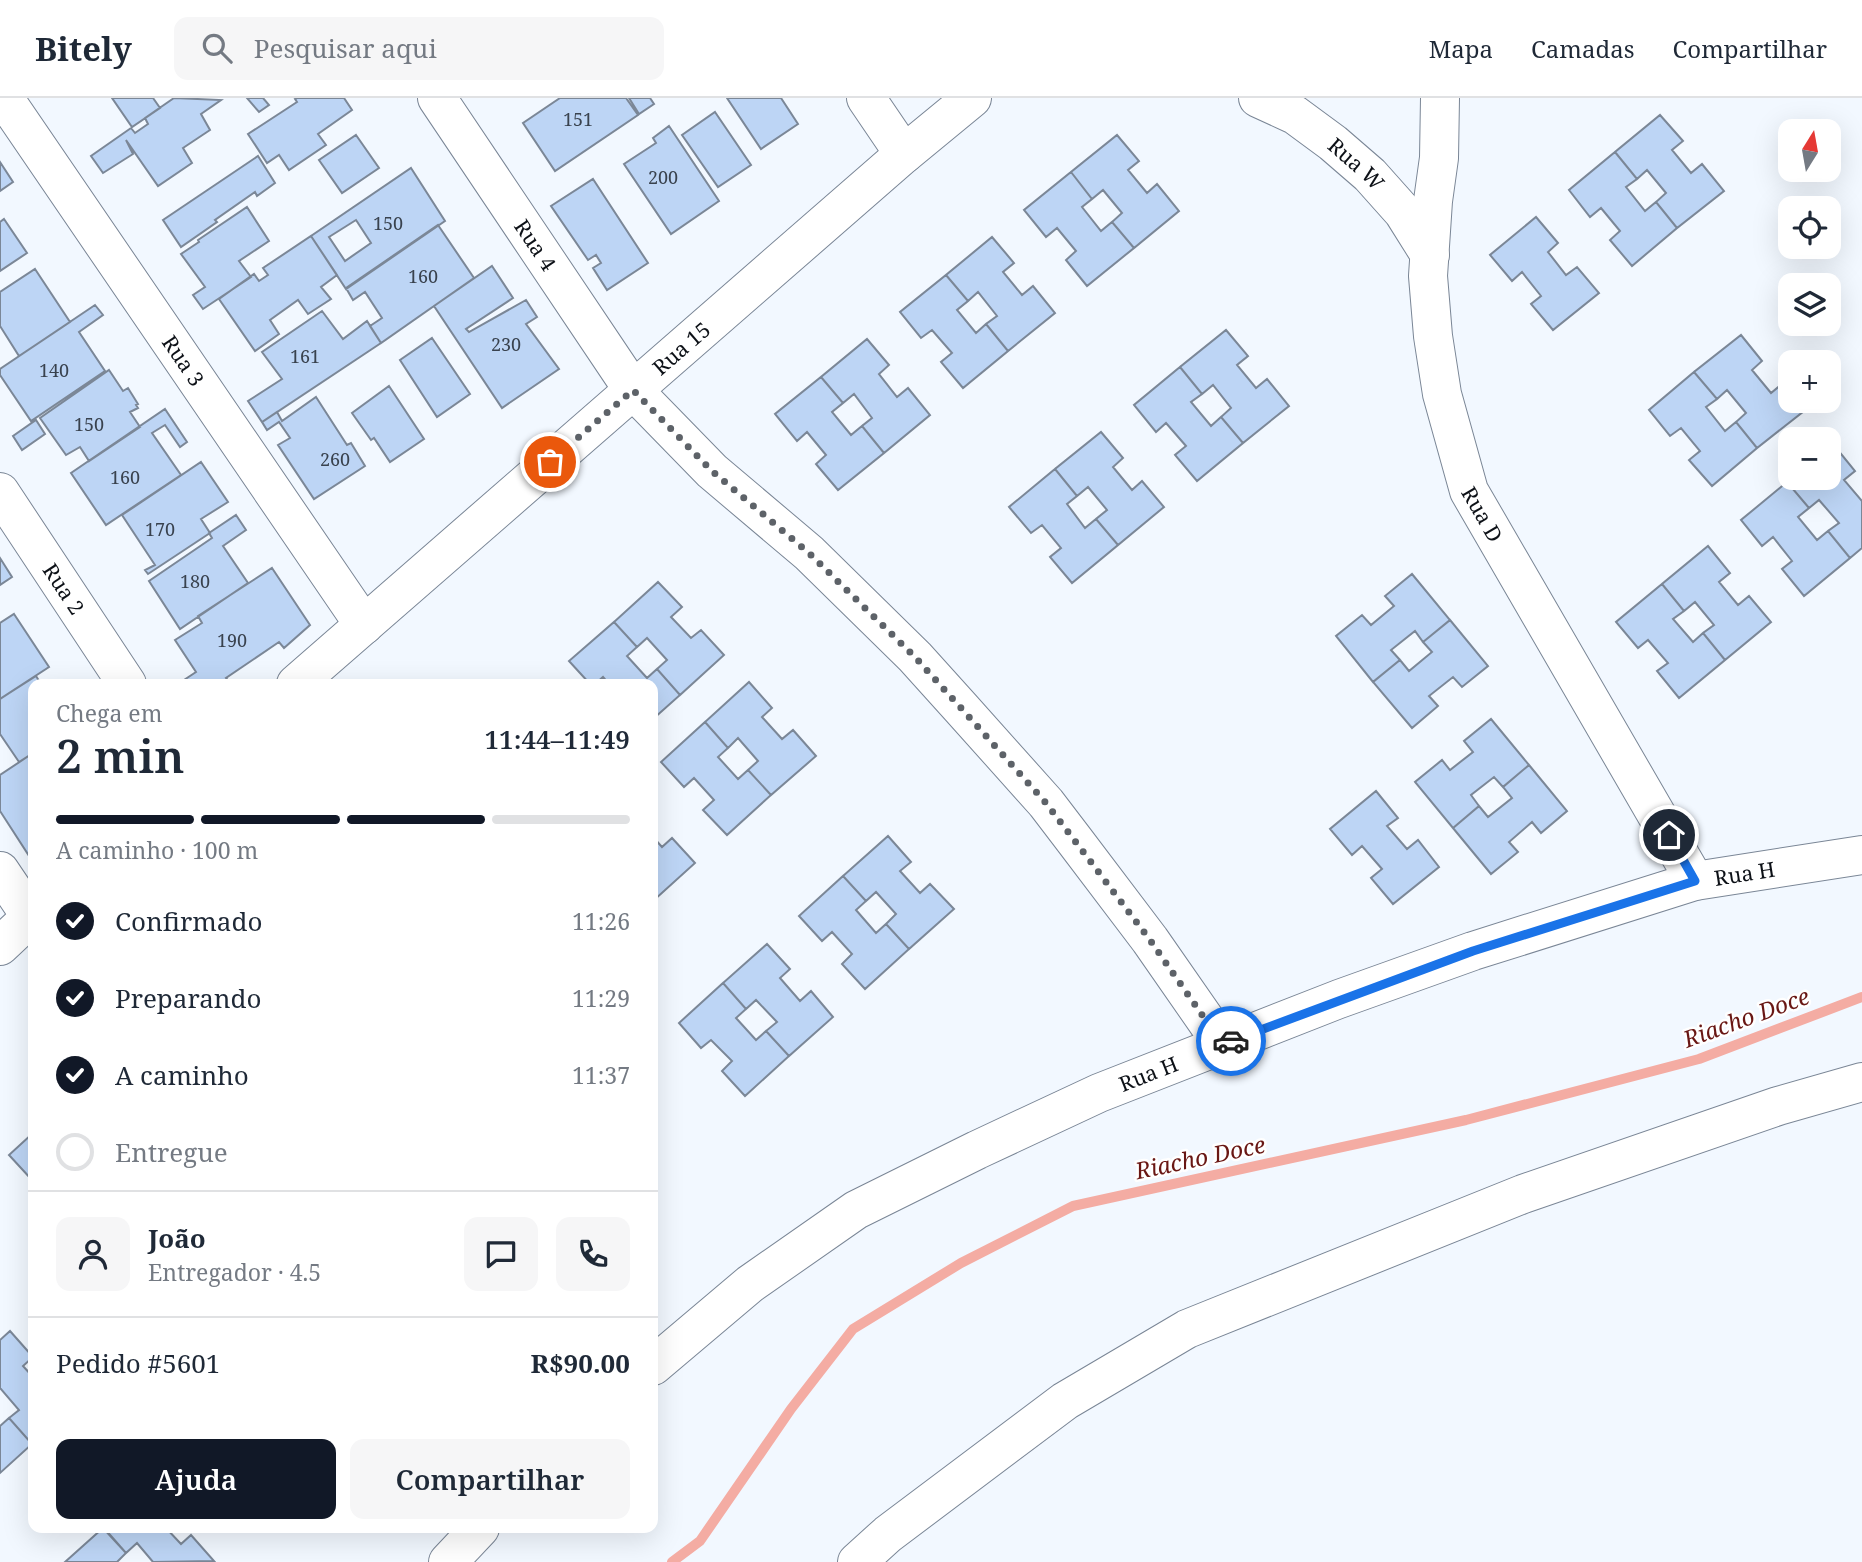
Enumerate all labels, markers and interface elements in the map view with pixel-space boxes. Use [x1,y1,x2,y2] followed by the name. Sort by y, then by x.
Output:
[174,17,664,80] search box
[35,26,132,71] text: Bitely
[198,29,236,67] icon: search
[254,30,437,66] text: Pesquisar aqui
[1429,32,1493,65] text: Mapa
[1531,32,1635,65] text: Camadas
[1673,32,1827,65] text: Compartilhar
[563,107,593,131] house number: 151
[1778,119,1841,182] north arrow
[1778,119,1841,490] map controls
[1322,131,1391,196] street label: Rua W
[648,165,678,189] house number: 200
[1778,196,1841,259] button: locate
[373,211,403,235] house number: 150
[508,214,563,276] street label: Rua 4
[408,264,438,288] house number: 160
[1778,273,1841,336] button: layers
[646,315,716,381] street label: Rua 15
[156,329,211,392] street label: Rua 3
[491,332,521,356] house number: 230
[290,344,320,368] house number: 161
[1778,350,1841,413] button: +
[39,358,69,382] house number: 140
[74,412,104,436] house number: 150
[1778,427,1841,490] button: −
[520,432,580,492] pin
[531,443,569,481] icon: bag
[320,447,350,471] house number: 260
[110,465,140,489] house number: 160
[1455,481,1510,547] street label: Rua D
[145,517,175,541] house number: 170
[37,558,91,620] street label: Rua 2
[180,569,210,593] house number: 180
[217,628,247,652] house number: 190
[56,697,162,729] text: Chega em
[484,721,630,757] text: 11:44–11:49
[56,724,184,786] text: 2 min
[1639,805,1699,865] pin
[1650,816,1688,854] icon: home
[56,834,258,866] text: A caminho · 100 m
[1712,855,1777,892] street label: Rua H
[56,902,94,940] icon: check
[115,903,262,939] text: Confirmado
[572,905,630,937] text: 11:26
[56,979,94,1017] icon: check
[1677,979,1814,1055] water label: Riacho Doce
[115,980,262,1016] text: Preparando
[572,982,630,1014] text: 11:29
[1196,1006,1266,1076] courier
[1212,1022,1250,1060] icon: car
[1115,1050,1182,1098] street label: Rua H
[56,1056,94,1094] icon: check
[115,1057,249,1093] text: A caminho
[572,1059,630,1091] text: 11:37
[1131,1128,1268,1187] water label: Riacho Doce
[115,1134,228,1170] text: Entregue
[56,1217,130,1291] button: person
[464,1217,538,1291] button: chat
[556,1217,630,1291] button: phone
[148,1220,206,1256] text: João
[148,1256,321,1288] text: Entregador · 4.5
[56,1345,220,1381] text: Pedido #5601
[530,1345,630,1381] text: R$90.00
[56,1439,336,1519] button: Ajuda
[350,1439,630,1519] button: Compartilhar

